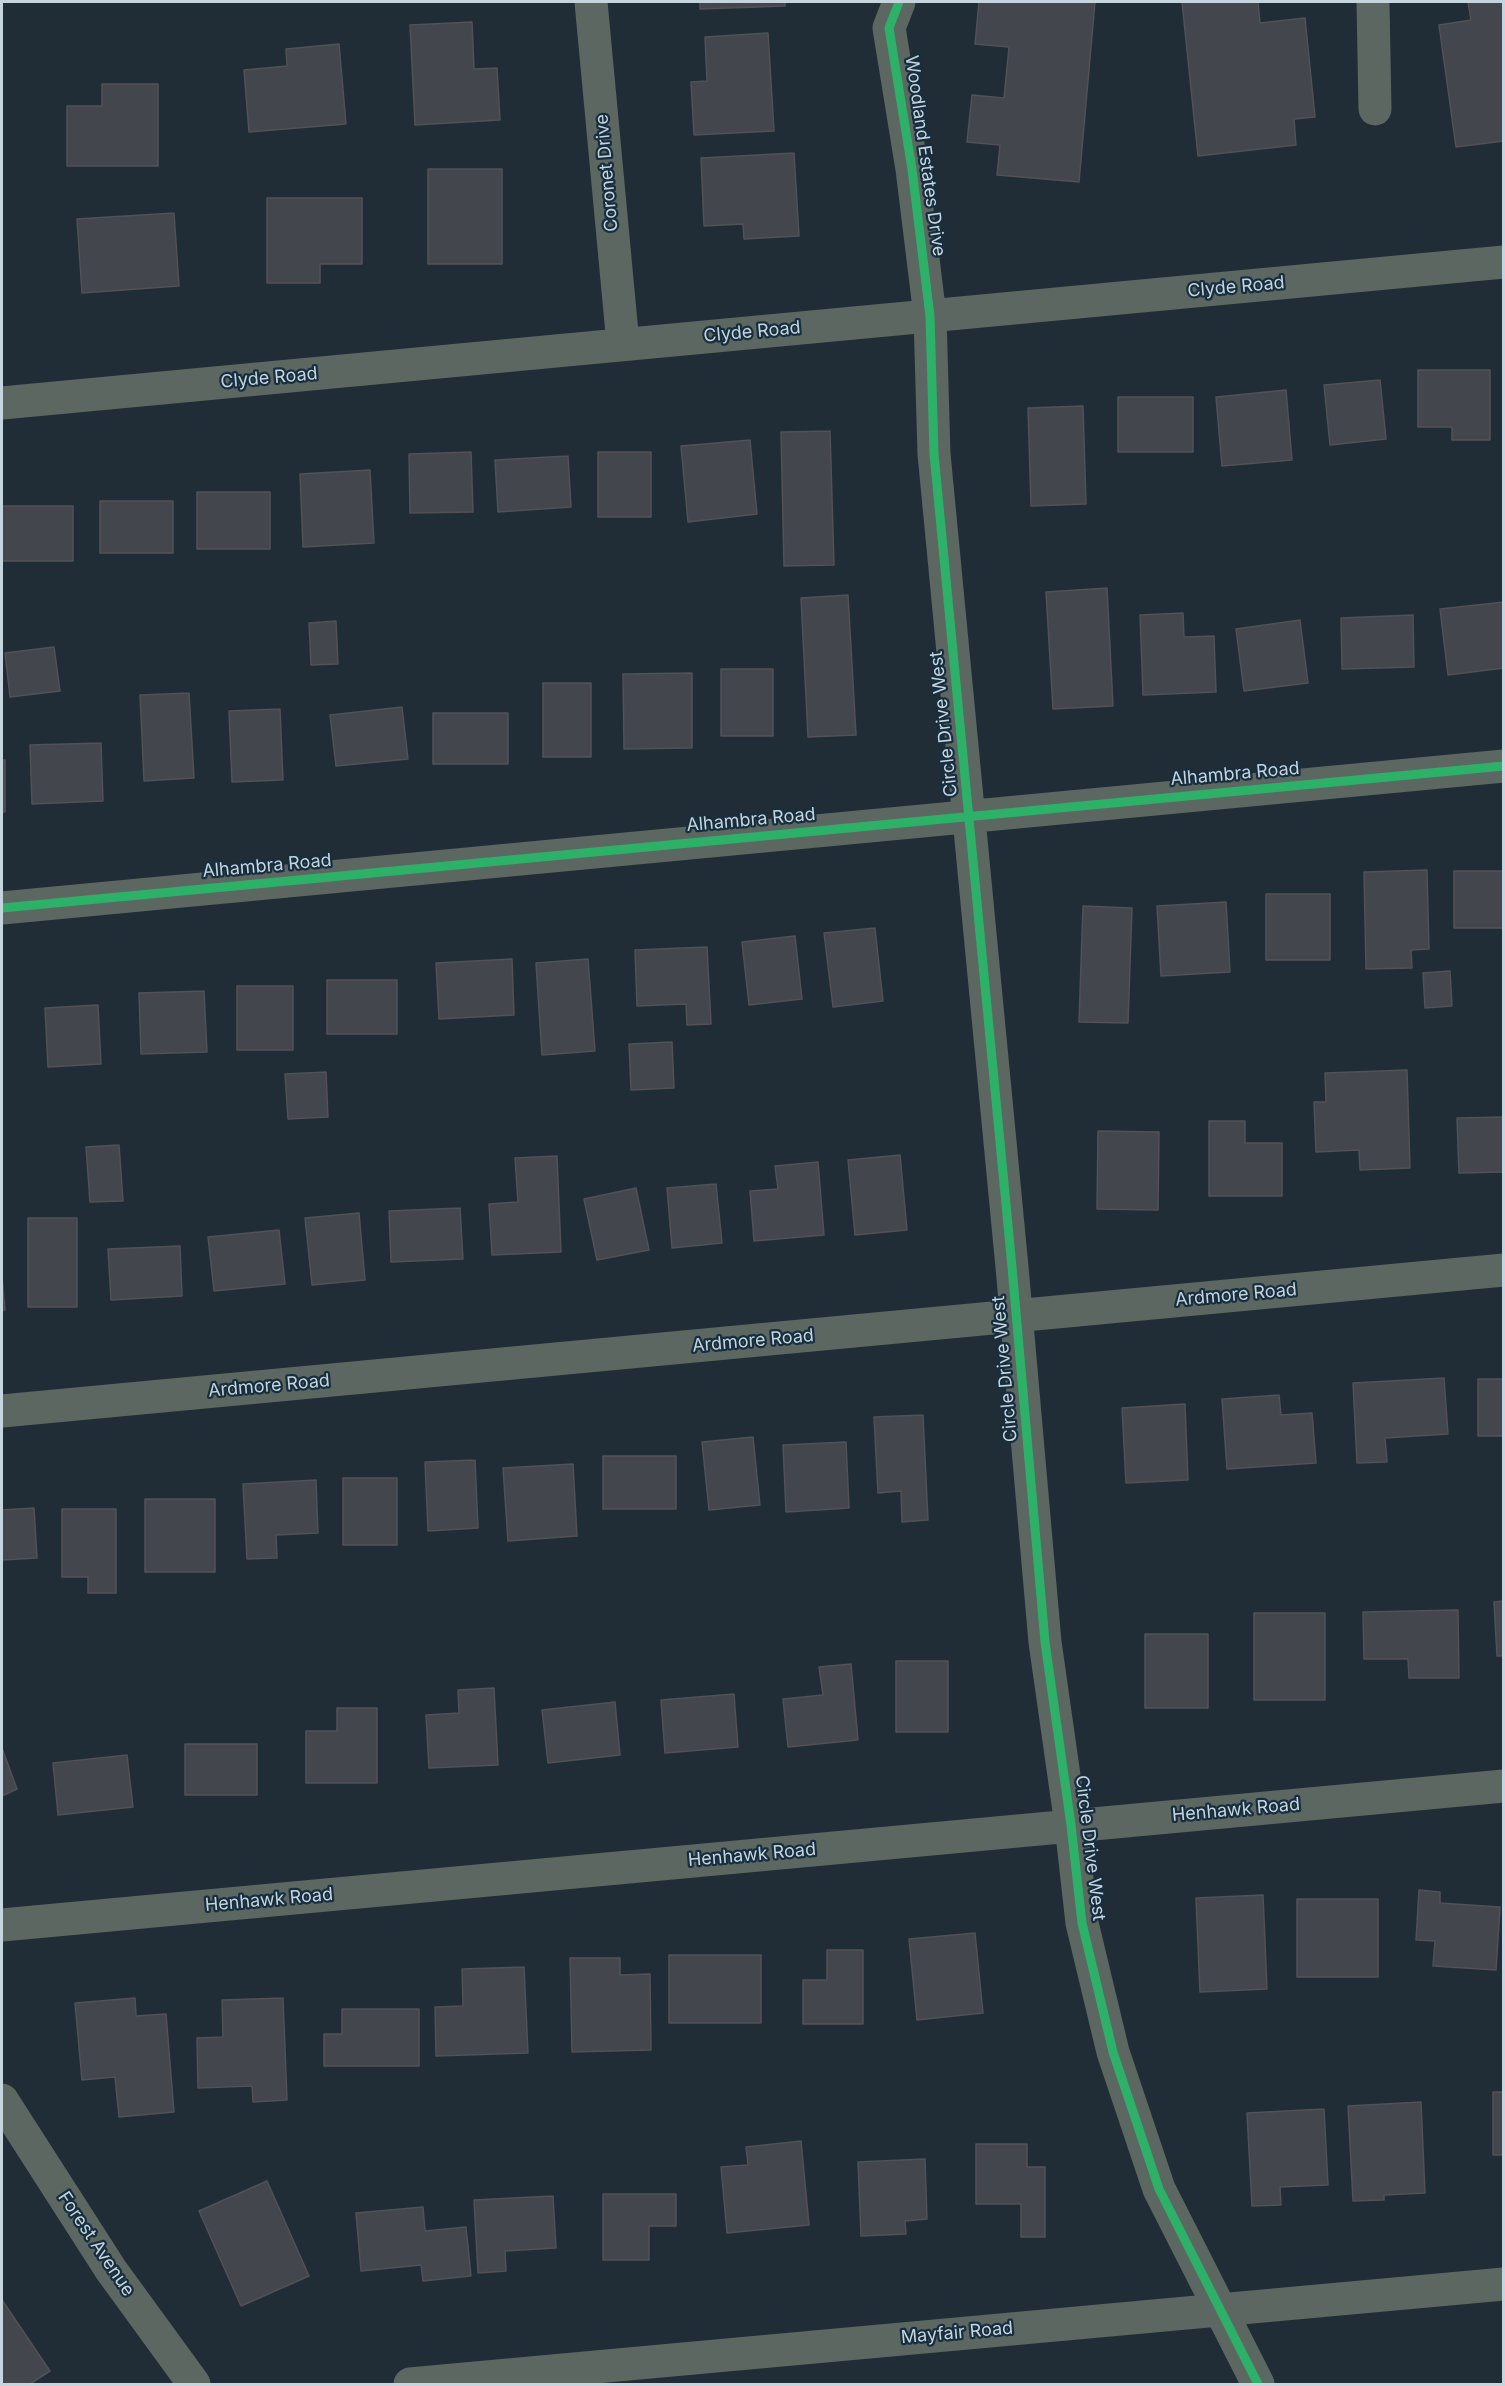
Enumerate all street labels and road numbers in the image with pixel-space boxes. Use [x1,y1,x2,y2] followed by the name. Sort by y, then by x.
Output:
[900,54,950,258] street label: Woodland Estates Drive
[591,113,623,233] street label: Coronet Drive
[1187,272,1285,302] street label: Clyde Road
[703,317,801,347] street label: Clyde Road
[220,363,318,393] street label: Clyde Road
[926,650,962,798] street label: Circle Drive West
[1169,758,1301,790] street label: Alhambra Road
[685,804,817,836] street label: Alhambra Road
[201,850,333,882] street label: Alhambra Road
[1174,1279,1298,1311] street label: Ardmore Road
[988,1295,1022,1443] street label: Circle Drive West
[691,1325,815,1357] street label: Ardmore Road
[207,1370,331,1402] street label: Ardmore Road
[1070,1774,1110,1922] street label: Circle Drive West
[1171,1794,1301,1826] street label: Henhawk Road
[687,1839,817,1871] street label: Henhawk Road
[204,1884,334,1916] street label: Henhawk Road
[53,2188,139,2300] street label: Forest Avenue
[900,2317,1014,2349] street label: Mayfair Road

